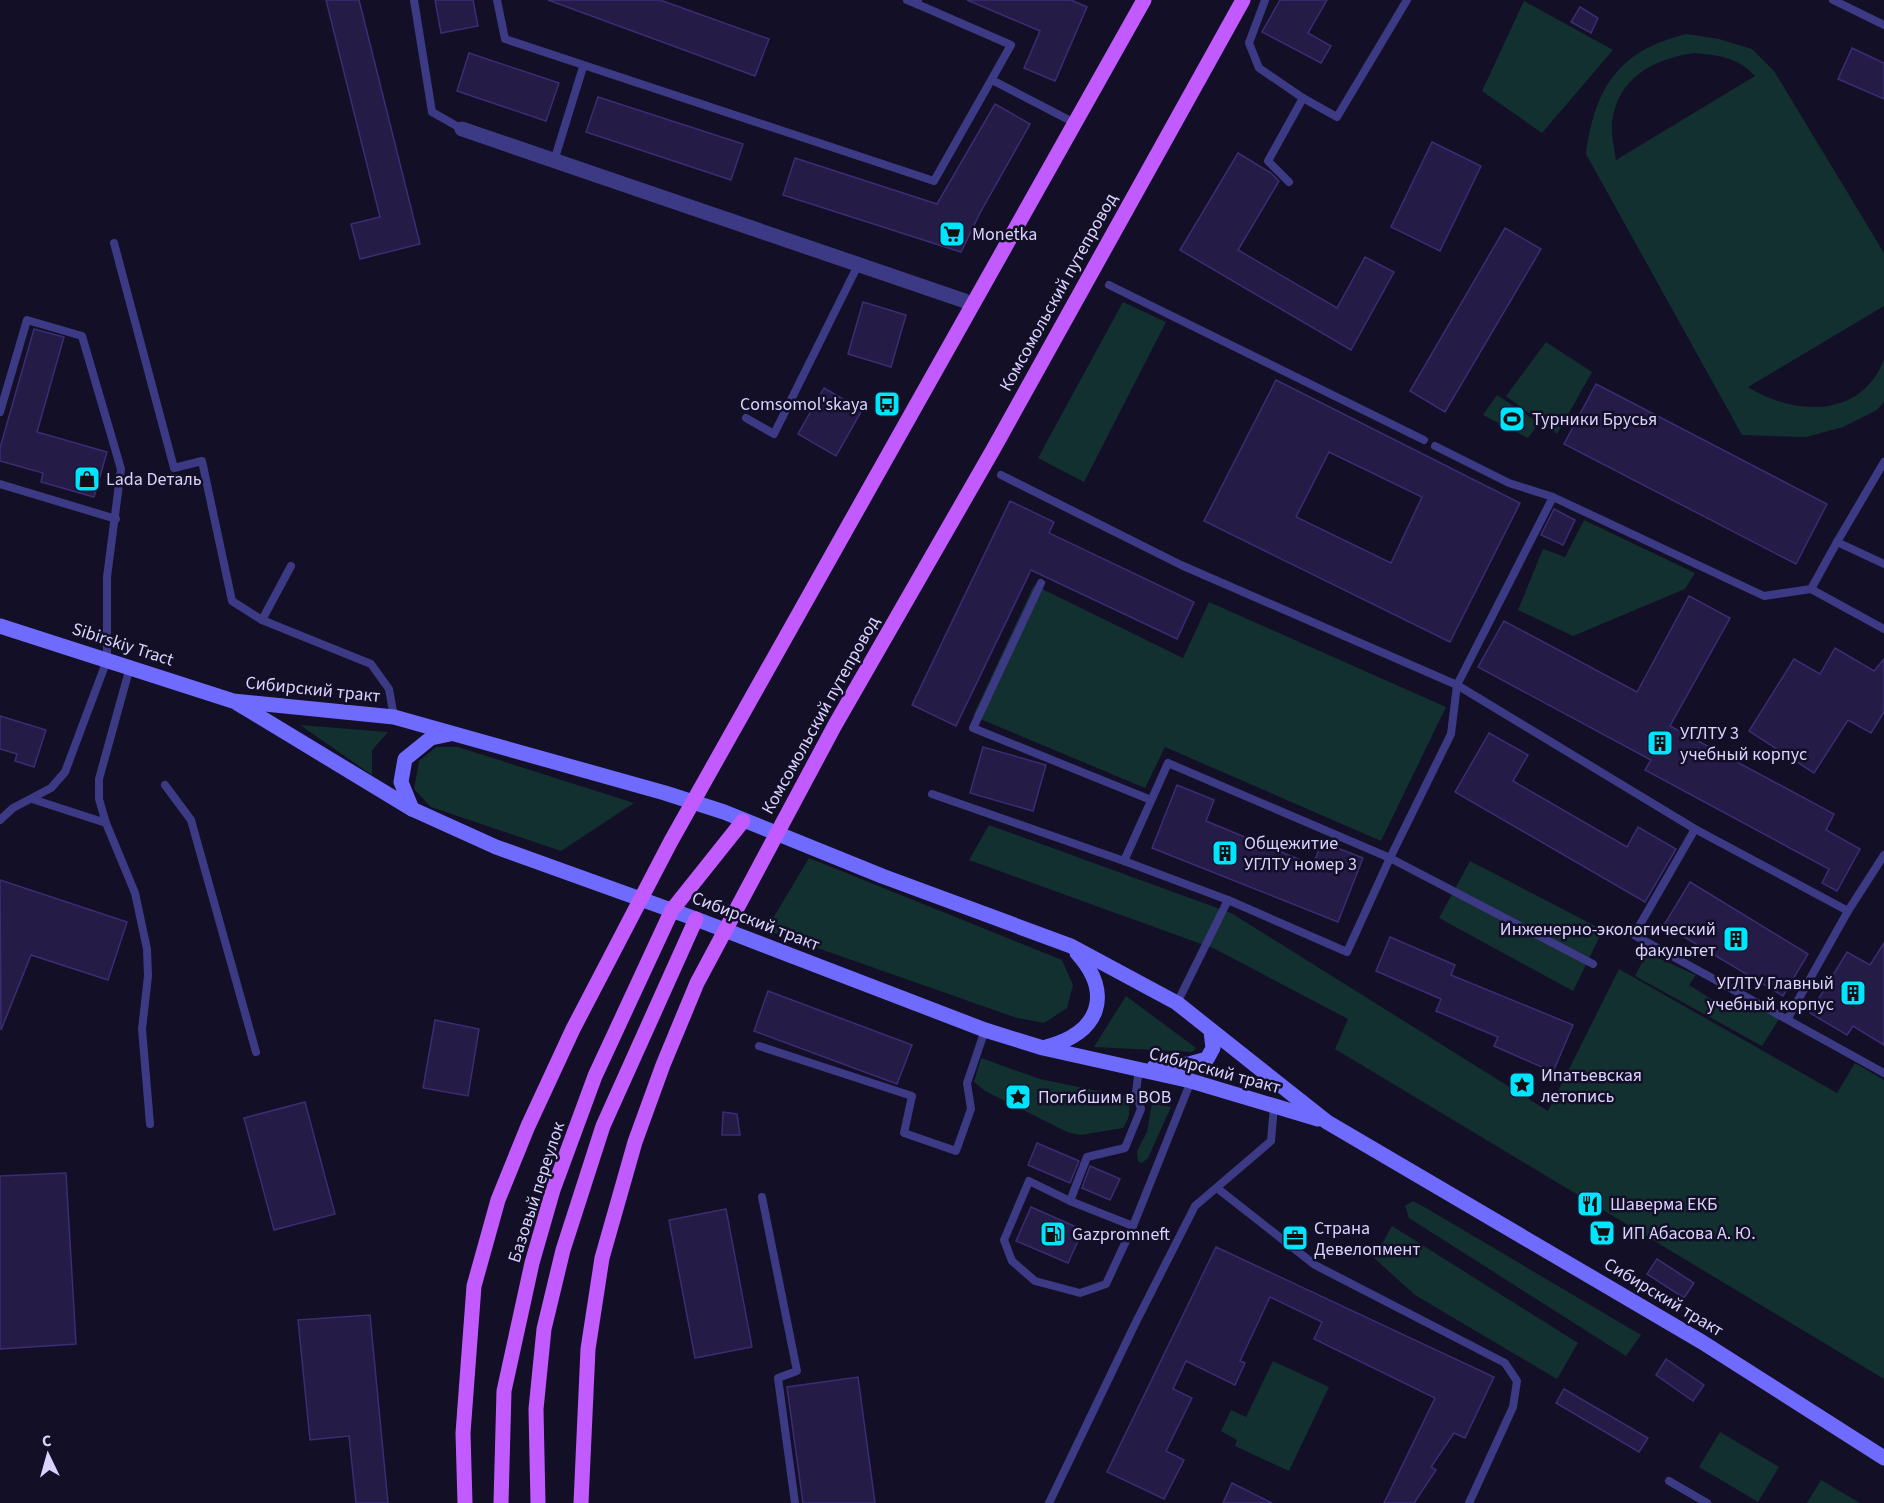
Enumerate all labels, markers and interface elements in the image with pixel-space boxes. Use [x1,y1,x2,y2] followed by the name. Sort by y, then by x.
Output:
[993,188,1124,396] street label: Комсомольский путепровод
[937,219,967,249] supermarket icon: Monetka
[972,222,1037,247] place label: Monetka
[872,389,902,419] bus stop icon: Comsomol'skaya
[740,392,868,417] place label: Comsomol'skaya
[1497,404,1527,434] sports icon: Турники Брусья
[1532,407,1657,432] place label: Турники Брусья
[72,464,102,494] shop icon: Lada Dеталь
[106,467,202,492] place label: Lada Dеталь
[755,611,886,819] street label: Комсомольский путепровод
[69,616,177,673] street label: Sibirskiy Tract
[244,670,382,709] street label: Сибирский тракт
[1680,721,1807,767] place label: УГЛТУ 3 учебный корпус
[1645,728,1675,758] building icon: УГЛТУ 3 учебный корпус
[1244,831,1357,877] place label: Общежитие УГЛТУ номер 3
[1210,838,1240,868] building icon: Общежитие УГЛТУ номер 3
[688,886,824,957] street label: Сибирский тракт
[1500,917,1716,963] place label: Инженерно-экологический факультет
[1721,924,1751,954] building icon: Инженерно-экологический факультет
[1707,971,1834,1017] place label: УГЛТУ Главный учебный корпус
[1838,978,1868,1008] building icon: УГЛТУ Главный учебный корпус
[1146,1041,1284,1100] street label: Сибирский тракт
[1541,1063,1642,1109] place label: Ипатьевская летопись
[1507,1070,1537,1100] place icon: Ипатьевская летопись
[1003,1082,1033,1112] place icon: Погибшим в ВОВ
[1038,1085,1171,1110] place label: Погибшим в ВОВ
[502,1118,571,1266] street label: Базовый переулок
[1575,1189,1605,1219] restaurant icon: Шаверма ЕКБ
[1610,1192,1717,1217] place label: Шаверма ЕКБ
[1314,1216,1421,1262] place label: Страна Девелопмент
[1587,1218,1617,1248] supermarket icon: ИП Абасова А. Ю.
[1038,1219,1068,1249] fuel station icon: Gazpromneft
[1622,1221,1756,1246] place label: ИП Абасова А. Ю.
[1072,1222,1170,1247] place label: Gazpromneft
[1280,1223,1310,1253] office icon: Страна Девелопмент
[1599,1252,1728,1343] street label: Сибирский тракт
[18,1425,78,1485] north arrow
[41,1430,52,1452] text: С

